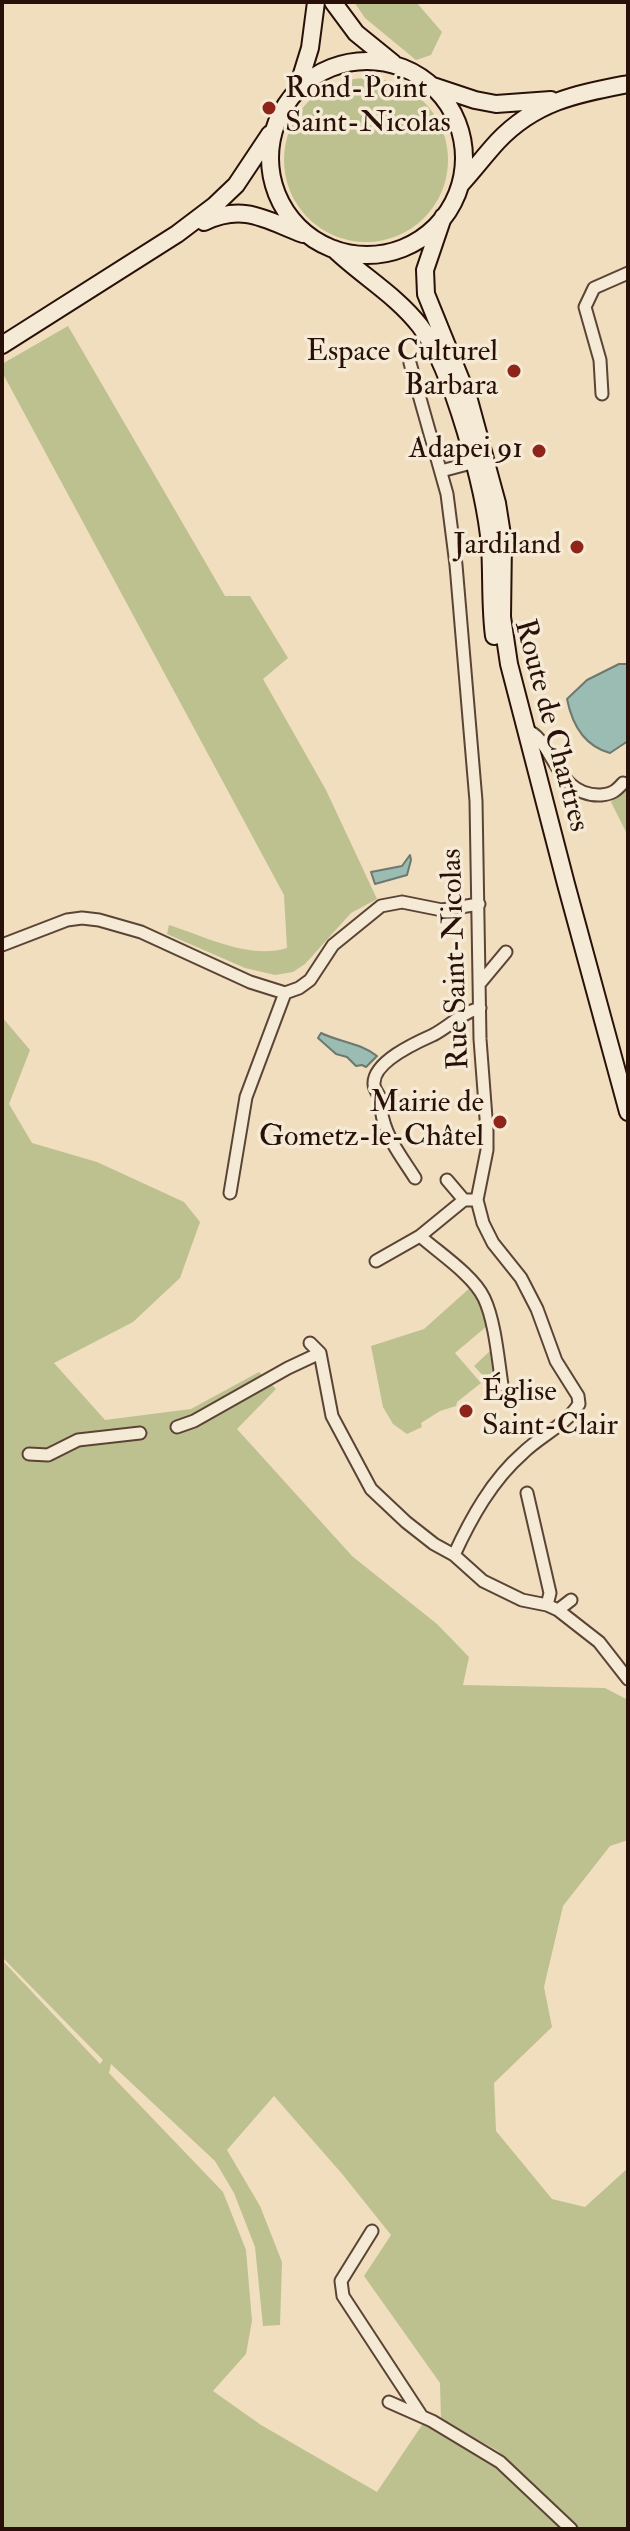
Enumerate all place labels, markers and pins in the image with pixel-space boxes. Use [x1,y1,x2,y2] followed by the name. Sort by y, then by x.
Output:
[285,73,451,144] place label: Rond-Point Saint-Nicolas
[260,99,278,117] marker: Rond-Point Saint-Nicolas
[306,336,498,406] place label: Espace Culturel Barbara
[505,362,523,380] marker: Espace Culturel Barbara
[409,433,523,469] place label: Adapei 91
[530,442,548,460] marker: Adapei 91
[453,529,561,565] place label: Jardiland
[568,538,586,556] marker: Jardiland
[259,1087,484,1158] place label: Mairie de Gometz-le-Châtel
[491,1113,509,1131] marker: Mairie de Gometz-le-Châtel
[482,1376,618,1446] place label: Église Saint-Clair
[457,1402,475,1420] marker: Église Saint-Clair

